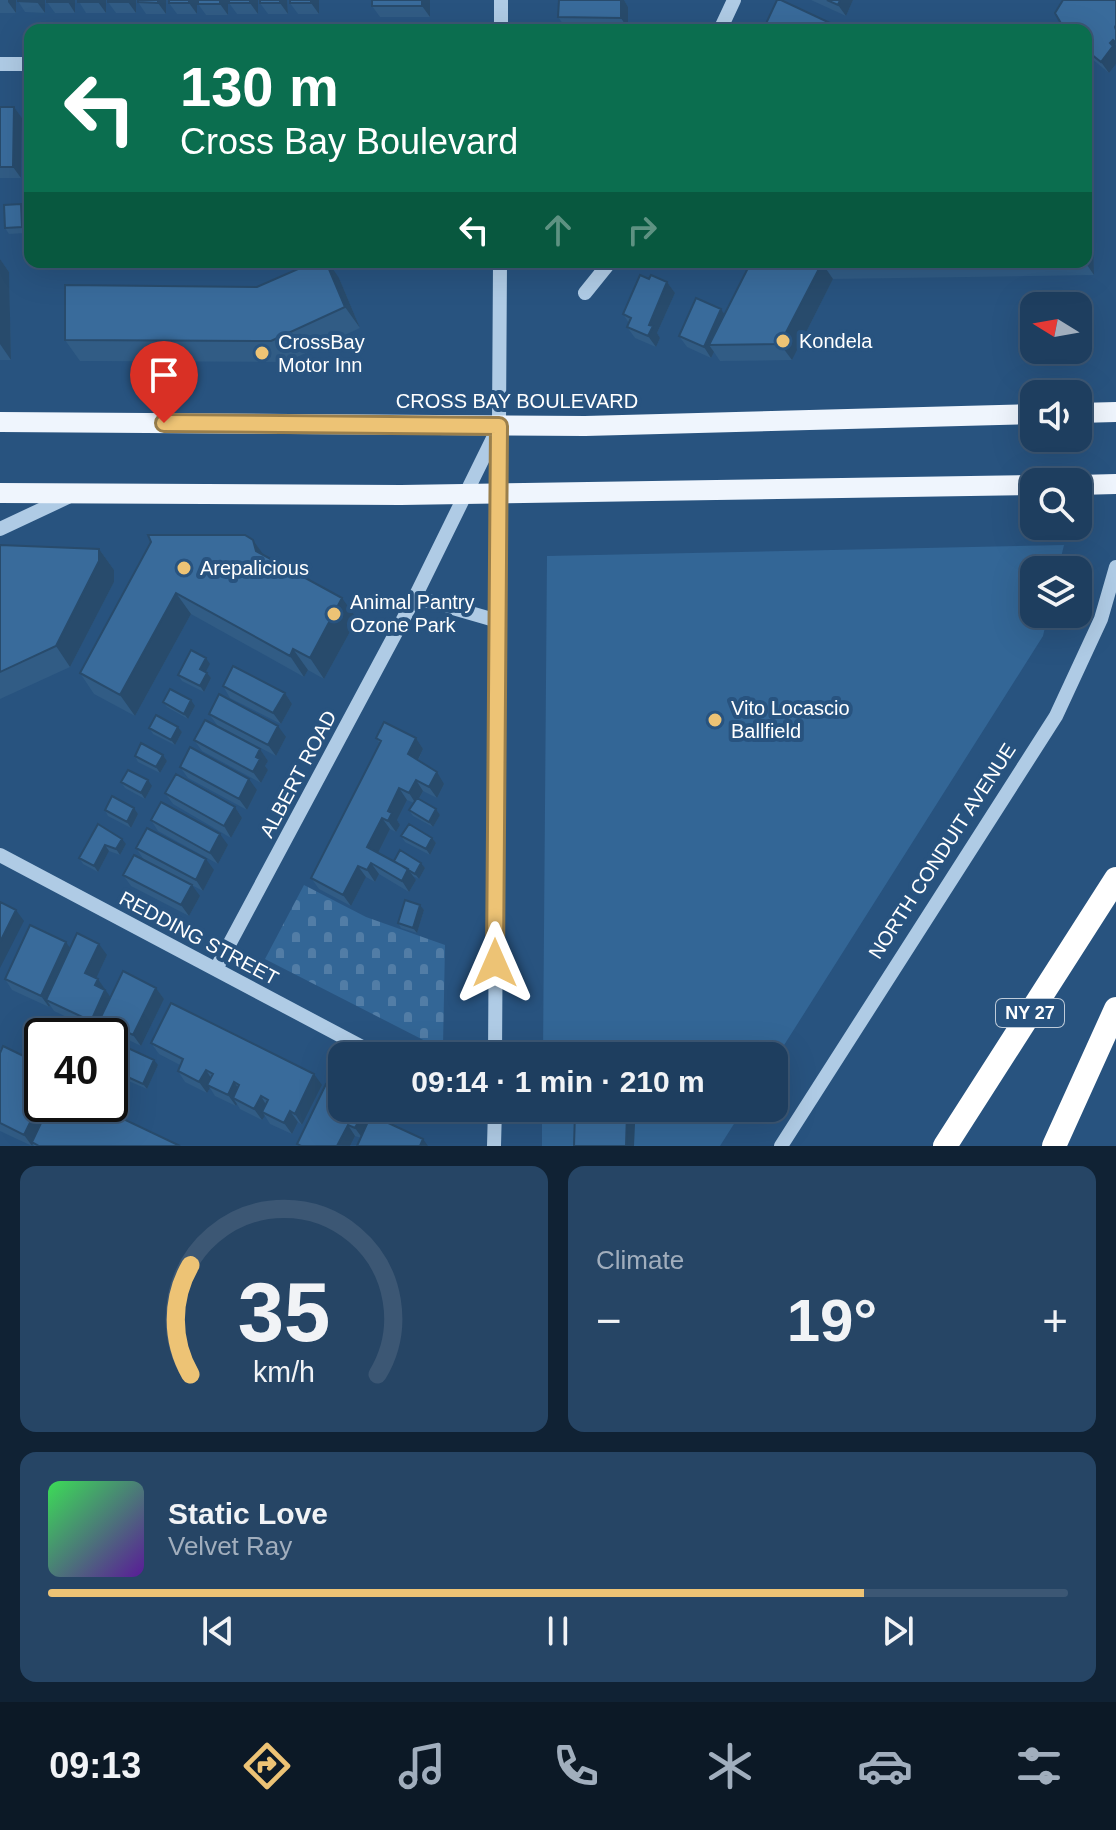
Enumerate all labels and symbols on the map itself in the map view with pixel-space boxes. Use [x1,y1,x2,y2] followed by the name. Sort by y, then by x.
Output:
[1020,292,1092,364] north arrow
[799,330,873,352] place label: Kondela
[278,331,365,376] place label: CrossBay Motor Inn
[774,332,792,350] marker: Kondela
[130,341,198,423] pin
[253,344,271,362] marker: CrossBay Motor Inn
[396,390,638,412] street label: CROSS BAY BOULEVARD
[200,557,309,579] place label: Arepalicious
[175,559,193,577] marker: Arepalicious
[350,591,475,636] place label: Animal Pantry Ozone Park
[325,605,343,623] marker: Animal Pantry Ozone Park
[731,697,850,742] place label: Vito Locascio Ballfield
[255,707,341,841] street label: ALBERT ROAD
[706,711,724,729] marker: Vito Locascio Ballfield
[864,739,1020,963] street label: NORTH CONDUIT AVENUE
[116,887,282,989] street label: REDDING STREET
[453,921,537,1005] position arrow
[996,999,1064,1027] road number: NY 27
[24,1018,128,1122] speed limit sign: 40

